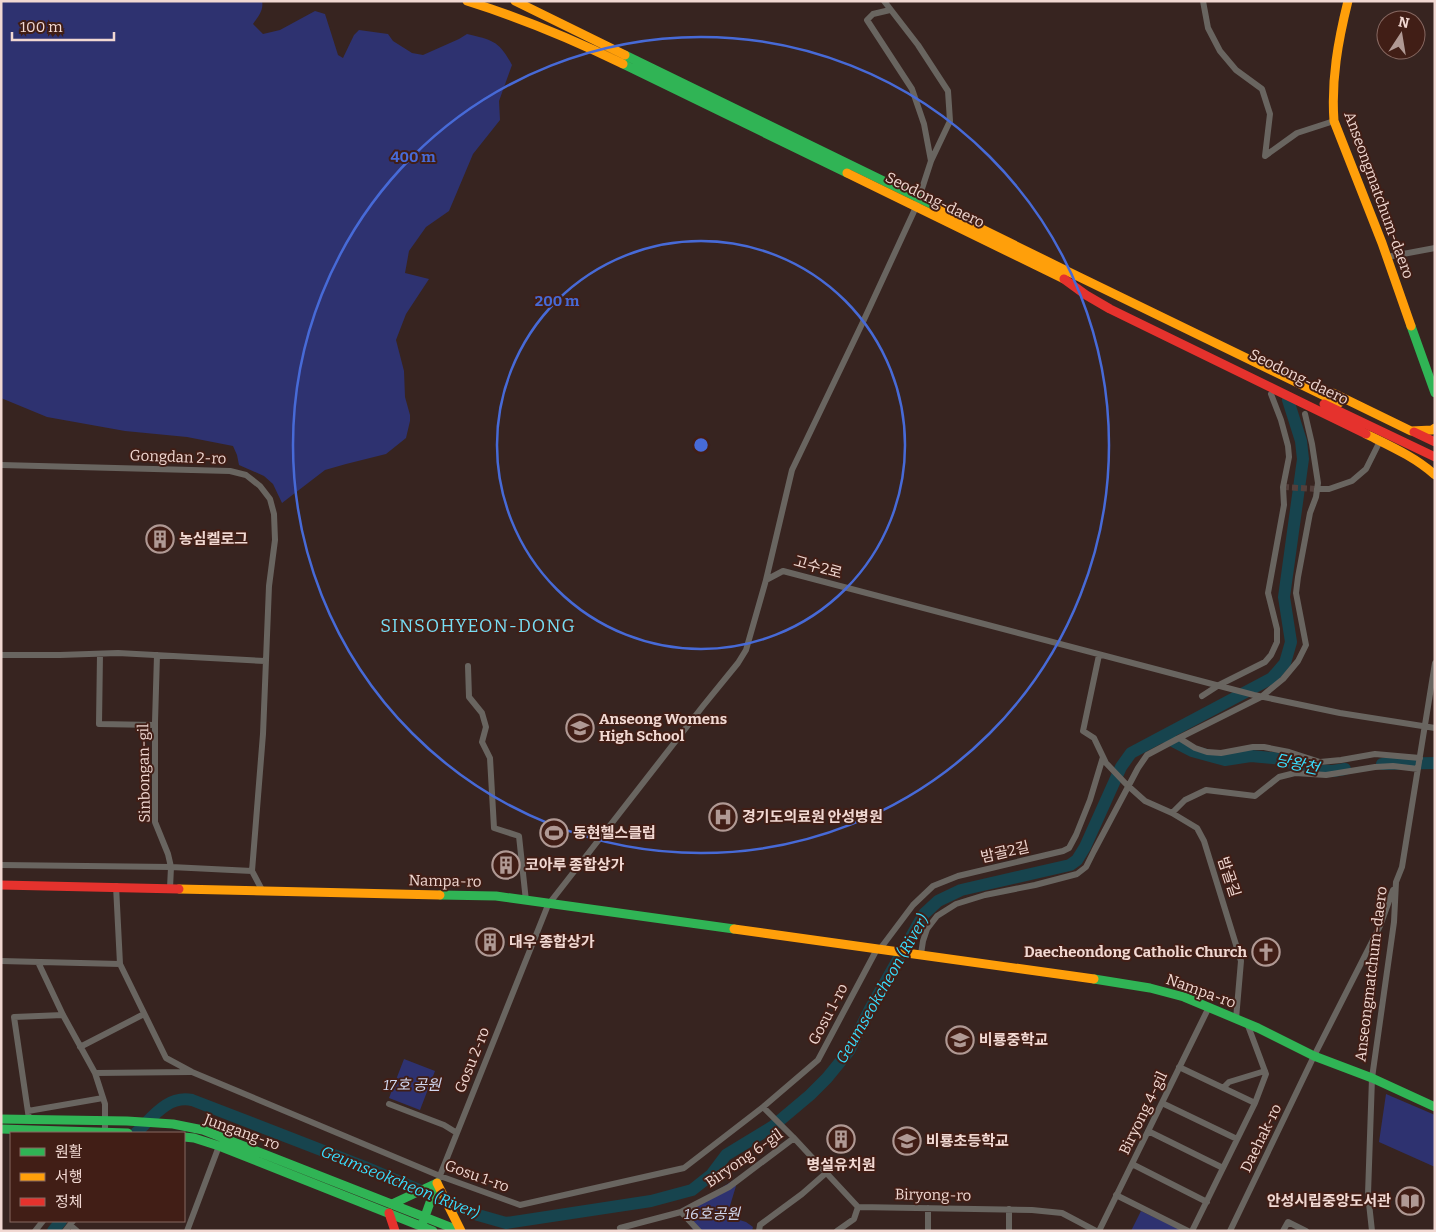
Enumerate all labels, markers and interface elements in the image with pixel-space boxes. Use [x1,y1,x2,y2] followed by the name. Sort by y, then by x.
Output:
[12,10,115,42] scale bar
[1376,10,1426,60] north arrow
[1397,13,1411,32] text: N
[20,18,63,36] text: 100 m
[1340,109,1418,281] street label: Anseongmatchum-daero
[390,148,436,166] text: 400 m
[883,168,987,232] street label: Seodong-daero
[535,292,580,310] text: 200 m
[1247,345,1351,409] street label: Seodong-daero
[692,436,710,454] centre of rings
[129,446,227,468] street label: Gongdan 2-ro
[145,524,175,554] building icon: 농심켈로그
[179,530,248,548] place label: 농심켈로그
[792,552,844,582] street label: 고수2로
[380,615,576,637] district label: SINSOHYEON-DONG
[599,710,727,745] place label: Anseong Womens High School
[565,713,595,743] school or university icon: Anseong Womens High School
[134,723,154,823] street label: Sinbongan-gil
[1273,750,1323,779] water label: 당왕천
[708,802,738,832] hospital icon: 경기도의료원 안성병원
[742,808,883,826] place label: 경기도의료원 안성병원
[539,818,569,848] sports icon: 동현헬스클럽
[573,824,656,842] place label: 동현헬스클럽
[979,838,1031,866] street label: 밤골2길
[491,850,521,880] building icon: 코아루 종합상가
[1214,855,1244,899] street label: 밤골길
[525,856,625,874] place label: 코아루 종합상가
[408,871,482,891] street label: Nampa-ro
[1351,885,1391,1063] street label: Anseongmatchum-daero
[832,911,933,1067] water label: Geumseokcheon (River)
[475,927,505,957] building icon: 대우 종합상가
[509,933,595,951] place label: 대우 종합상가
[1251,937,1281,967] church icon: Daecheondong Catholic Church
[1024,943,1248,961] place label: Daecheondong Catholic Church
[1164,970,1238,1012] street label: Nampa-ro
[804,980,852,1048] street label: Gosu 1-ro
[451,1025,493,1095] street label: Gosu 2-ro
[945,1025,975,1055] school or university icon: 비룡중학교
[979,1031,1048,1049] place label: 비룡중학교
[1115,1068,1171,1158] street label: Biryong 4-gil
[383,1076,442,1094] park label: 17호 공원
[1237,1101,1285,1175] street label: Daehak-ro
[201,1110,282,1154] street label: Jungang-ro
[826,1124,856,1154] building icon: 병설유치원
[702,1125,786,1191] street label: Biryong 6-gil
[892,1126,922,1156] school or university icon: 비룡초등학교
[10,1132,185,1222] legend
[926,1132,1009,1150] place label: 비룡초등학교
[318,1142,482,1223] water label: Geumseokcheon (River)
[55,1143,83,1161] text: 원활
[442,1156,512,1196] street label: Gosu 1-ro
[806,1156,876,1174] place label: 병설유치원
[55,1168,83,1186] text: 서행
[895,1185,971,1205] street label: Biryong-ro
[1395,1186,1425,1216] library icon: 안성시립중앙도서관
[1267,1192,1391,1210] place label: 안성시립중앙도서관
[55,1193,83,1211] text: 정체
[684,1205,741,1223] park label: 16호공원

